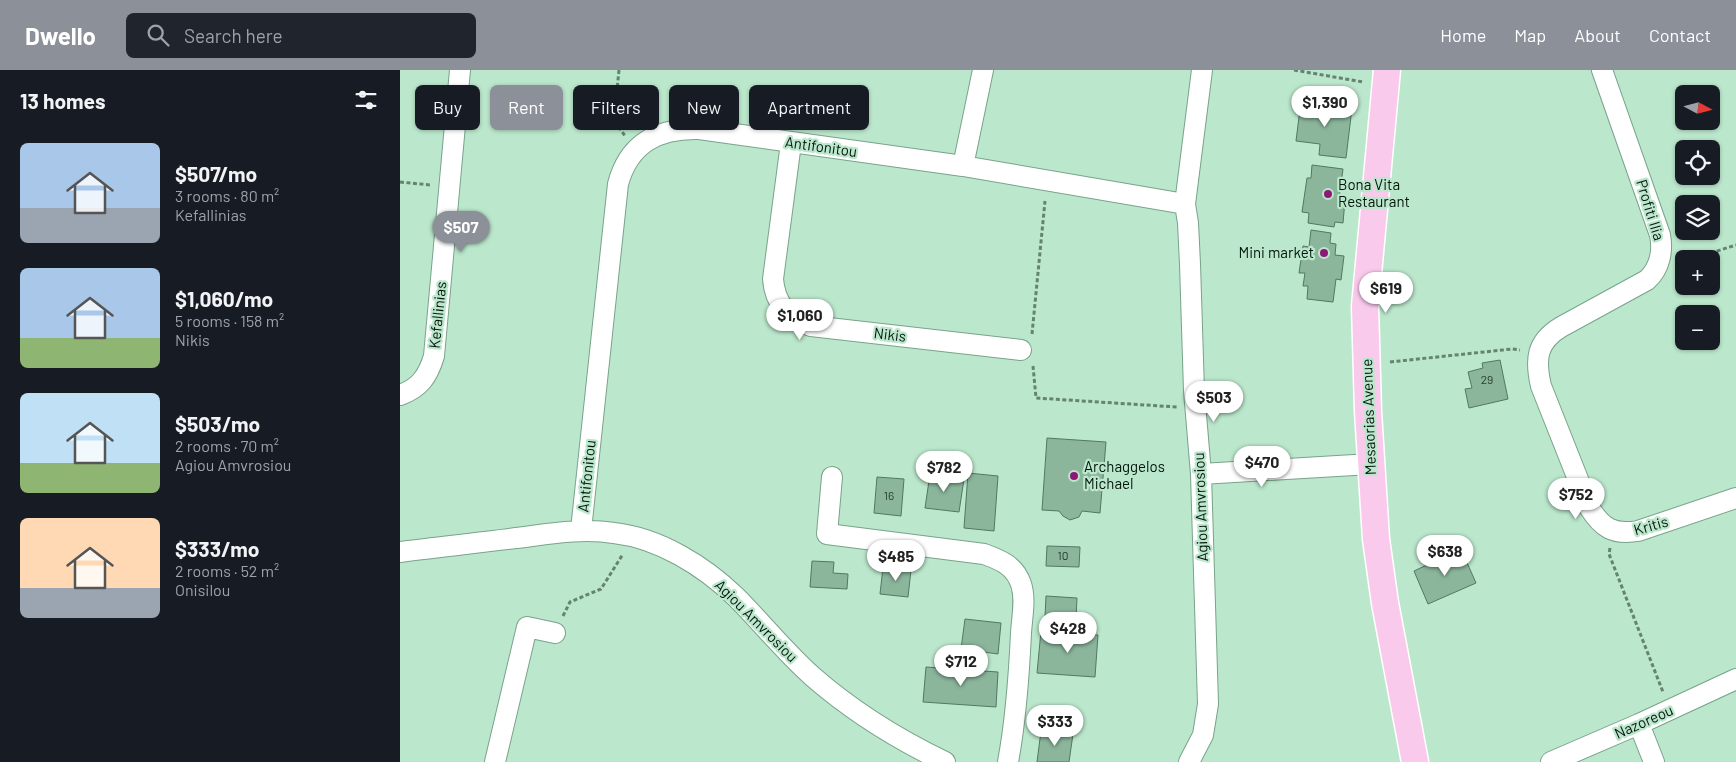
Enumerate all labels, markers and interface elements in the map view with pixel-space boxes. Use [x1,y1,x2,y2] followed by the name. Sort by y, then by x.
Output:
[126,13,476,58] search box
[25,21,96,50] text: Dwello
[144,21,172,49] icon: search
[184,24,283,47] text: Search here
[1440,24,1486,46] text: Home
[1514,24,1546,46] text: Map
[1574,24,1621,46] text: About
[1649,24,1711,46] text: Contact
[415,85,480,130] chip: Buy
[490,85,563,130] chip: Rent
[573,85,659,130] chip: Filters
[669,85,739,130] chip: New
[749,85,869,130] chip: Apartment
[1284,85,1366,128] pin: $1,390
[1675,85,1720,130] north arrow
[1675,85,1720,350] map controls
[352,86,380,114] icon: filters
[20,88,105,113] text: 13 homes
[1302,92,1348,111] text: $1,390
[784,132,858,160] street label: Antifonitou
[1675,140,1720,185] button: locate
[175,161,257,186] text: $507/mo
[60,163,120,223] icon: home
[1338,175,1410,210] place label: Bona Vita Restaurant
[1633,177,1669,242] street label: Profiti Ilia
[175,186,279,205] text: 3 rooms · 80 m²
[1322,188,1334,200] marker: Bona Vita Restaurant
[1675,195,1720,240] button: layers
[175,205,247,224] text: Kefallinias
[431,210,491,253] pin: $507
[444,217,478,236] text: $507
[1238,243,1314,261] place label: Mini market
[1318,247,1330,259] marker: Mini market
[1675,250,1720,295] button: +
[1356,272,1416,314] pin: $619
[1370,278,1402,297] text: $619
[425,281,449,349] street label: Kefallinias
[175,286,273,311] text: $1,060/mo
[60,288,120,348] icon: home
[759,298,841,341] pin: $1,060
[777,305,823,324] text: $1,060
[1675,305,1720,350] button: −
[175,311,284,330] text: 5 rooms · 158 m²
[873,323,907,345] street label: Nikis
[175,330,210,349] text: Nikis
[1357,359,1379,476] street label: Mesaorias Avenue
[1481,372,1493,386] house number: 29
[1184,380,1244,423] pin: $503
[1196,387,1232,406] text: $503
[175,411,260,436] text: $503/mo
[60,413,120,473] icon: home
[175,436,279,455] text: 2 rooms · 70 m²
[573,439,599,513] street label: Antifonitou
[1232,446,1292,488] pin: $470
[914,450,974,493] pin: $782
[1189,452,1211,562] street label: Agiou Amvrosiou
[1245,452,1279,471] text: $470
[175,455,291,474] text: Agiou Amvrosiou
[927,457,961,476] text: $782
[1084,457,1165,492] place label: Archaggelos Michael
[1068,470,1080,482] marker: Archaggelos Michael
[1546,478,1606,520] pin: $752
[1559,484,1593,503] text: $752
[884,488,894,502] house number: 16
[1631,512,1670,539] street label: Kritis
[1415,534,1475,577] pin: $638
[175,536,260,561] text: $333/mo
[60,538,120,598] icon: home
[866,540,926,582] pin: $485
[1427,541,1463,560] text: $638
[878,546,914,565] text: $485
[1058,548,1068,562] house number: 10
[175,561,279,580] text: 2 rooms · 52 m²
[712,575,802,665] street label: Agiou Amvrosiou
[175,580,230,599] text: Onisilou
[1038,612,1098,654] pin: $428
[1050,618,1086,637] text: $428
[931,644,991,687] pin: $712
[945,651,977,670] text: $712
[1611,700,1676,742] street label: Nazoreou
[1025,704,1085,747] pin: $333
[1037,711,1073,730] text: $333

